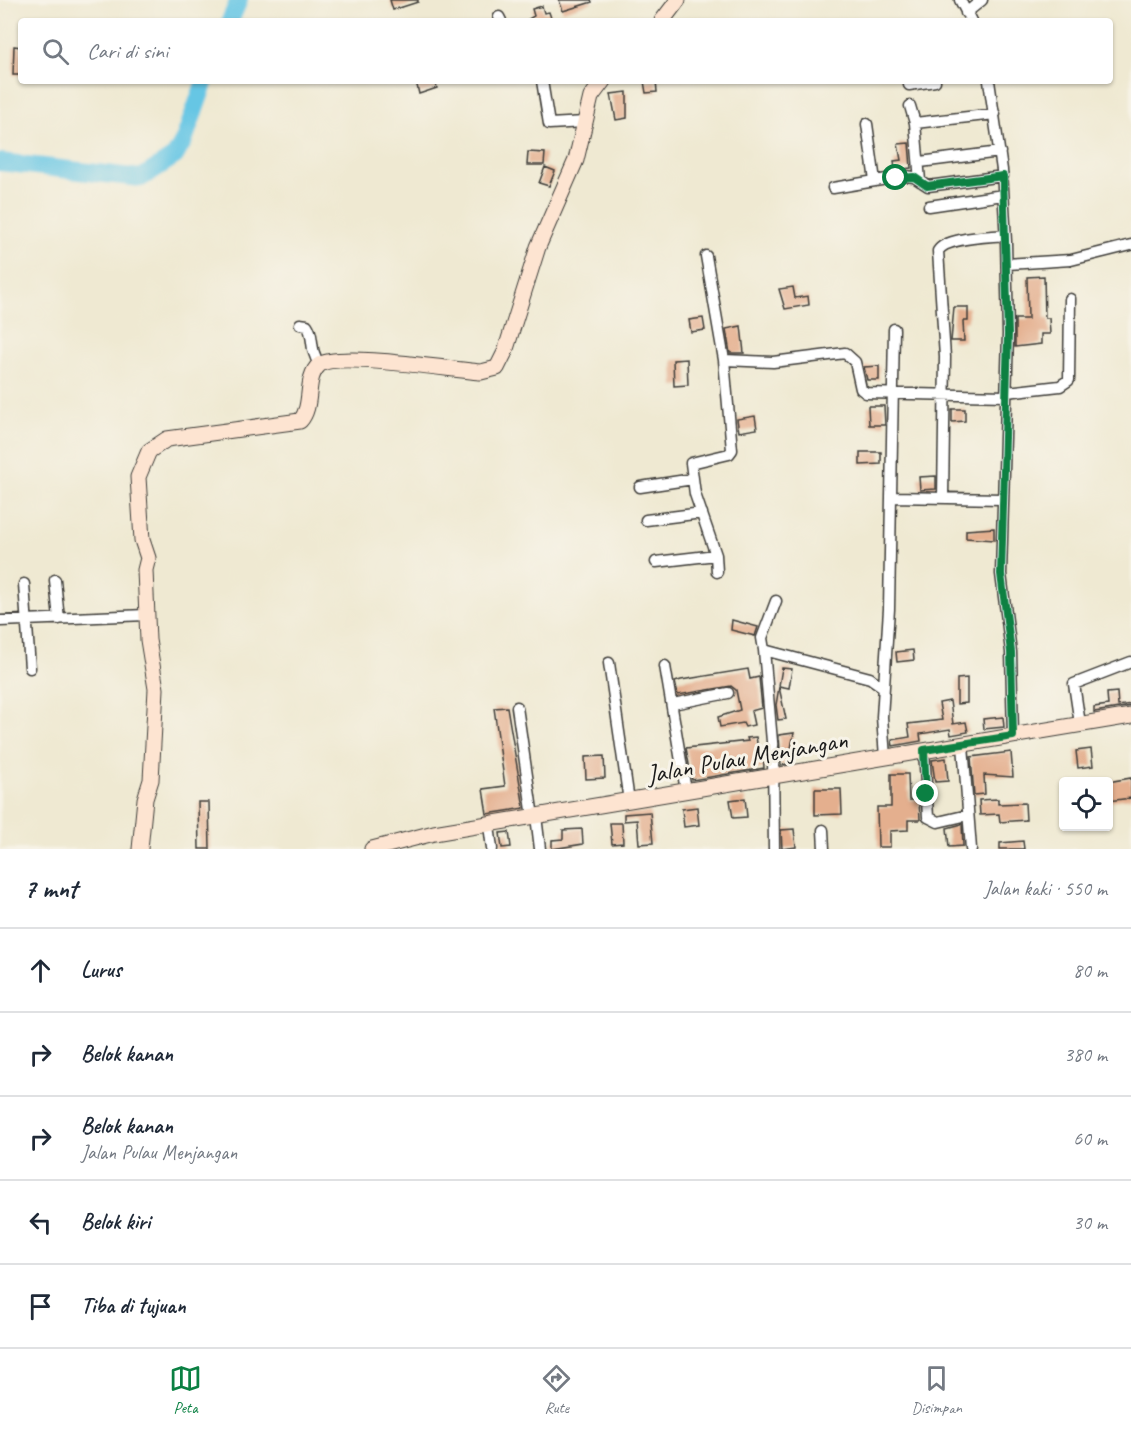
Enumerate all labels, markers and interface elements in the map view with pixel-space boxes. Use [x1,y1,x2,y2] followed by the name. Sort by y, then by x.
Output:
[18,18,1113,84] search box
[39,35,72,68] icon: search
[87,37,168,65] text: Cari di sini
[882,164,908,190] route start
[642,723,850,791] street label: Jalan Pulau Menjangan
[1059,777,1113,831] map controls
[1059,777,1113,831] button: locate
[912,780,938,806] route end
[24,872,77,905] text: 7 mnt
[984,876,1107,901] text: Jalan kaki · 550 m
[24,954,57,987] icon: ahead
[81,956,121,984] text: Lurus
[1073,958,1107,983] text: 80 m
[24,1038,57,1071] icon: right
[81,1040,173,1068] text: Belok kanan
[1064,1042,1107,1067] text: 380 m
[81,1112,173,1140] text: Belok kanan
[24,1122,57,1155] icon: right
[1073,1126,1107,1151] text: 60 m
[81,1140,237,1165] text: Jalan Pulau Menjangan
[24,1206,57,1239] icon: left
[81,1208,150,1236] text: Belok kiri
[1073,1210,1107,1235] text: 30 m
[24,1290,57,1323] icon: arrive
[81,1292,186,1320] text: Tiba di tujuan
[169,1362,202,1418] tab: Peta
[540,1362,573,1418] tab: Rute
[911,1362,962,1418] tab: Disimpan

